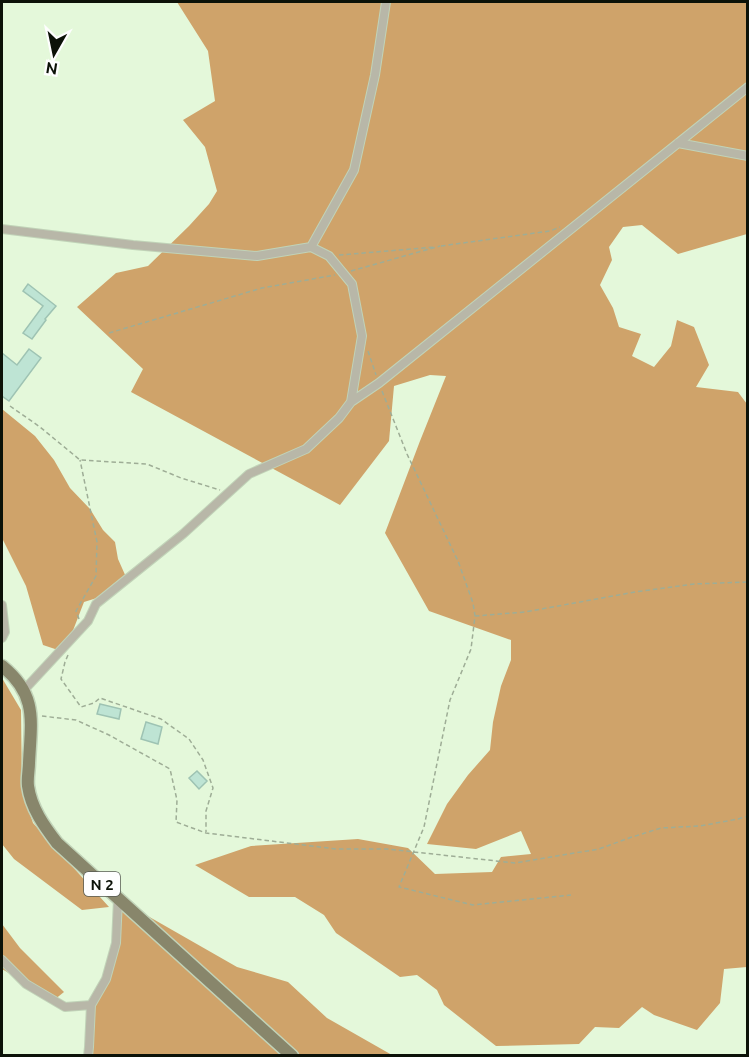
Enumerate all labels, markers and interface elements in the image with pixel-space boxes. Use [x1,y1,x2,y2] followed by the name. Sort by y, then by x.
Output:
[24,24,84,84] north arrow
[44,59,59,79] text: N
[84,872,120,896] road number: N 2

